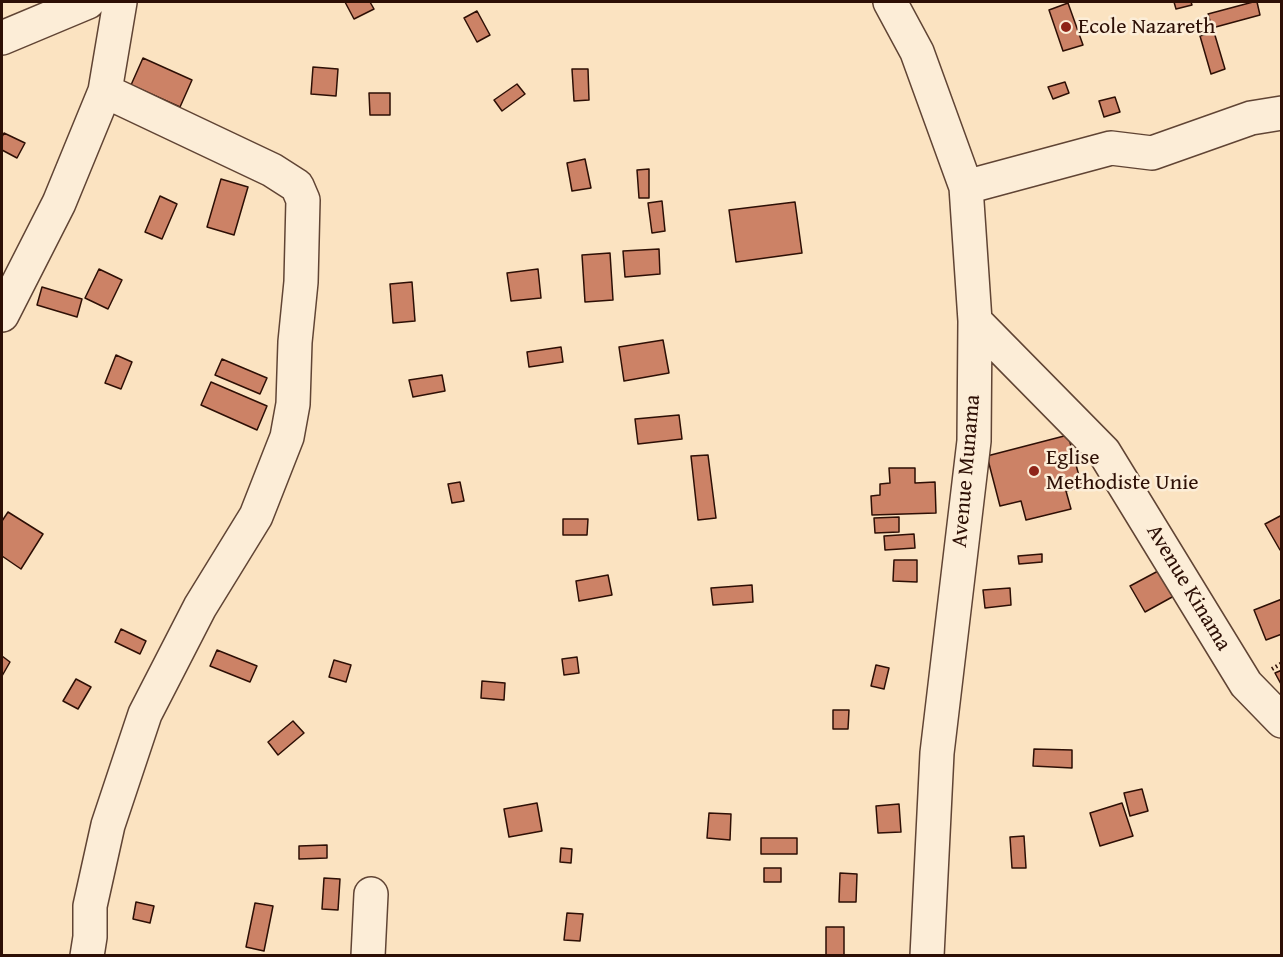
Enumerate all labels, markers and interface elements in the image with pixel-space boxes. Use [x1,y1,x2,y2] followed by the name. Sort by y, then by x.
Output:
[1078,14,1215,40] place label: Ecole Nazareth
[1059,20,1073,34] marker: Ecole Nazareth
[947,393,987,549] street label: Avenue Munama
[1046,445,1199,496] place label: Eglise Methodiste Unie
[1027,464,1041,478] marker: Eglise Methodiste Unie
[1140,520,1236,656] street label: Avenue Kinama

